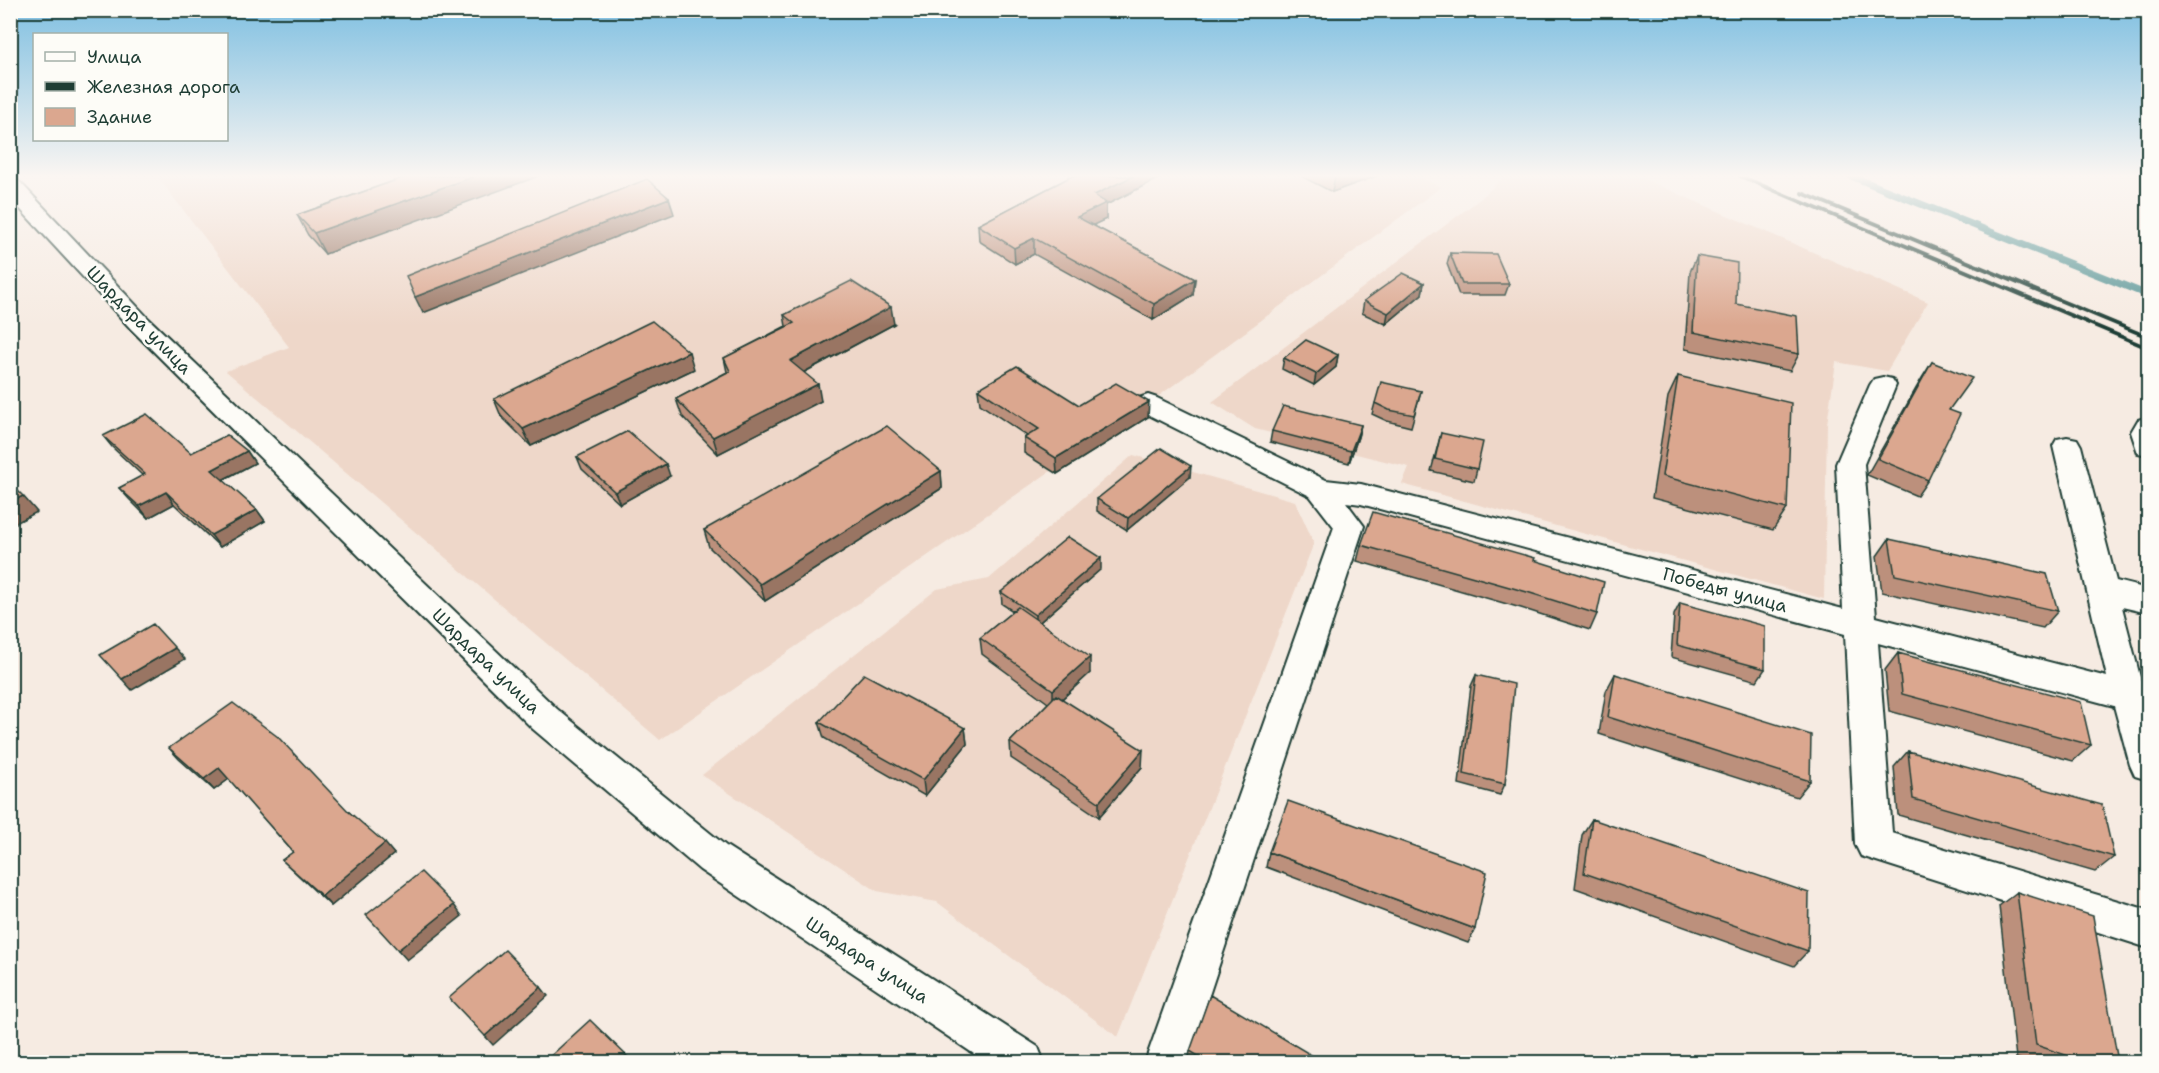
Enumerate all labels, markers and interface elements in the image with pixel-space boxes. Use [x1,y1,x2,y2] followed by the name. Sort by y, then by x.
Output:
[33,33,228,141] legend
[87,45,141,69] text: Улица
[87,75,240,99] text: Железная дорога
[87,105,152,129] text: Здание
[81,261,197,379] street label: Шардара улица
[1660,562,1790,618] street label: Победы улица
[427,603,545,719] street label: Шардара улица
[801,911,933,1009] street label: Шардара улица

